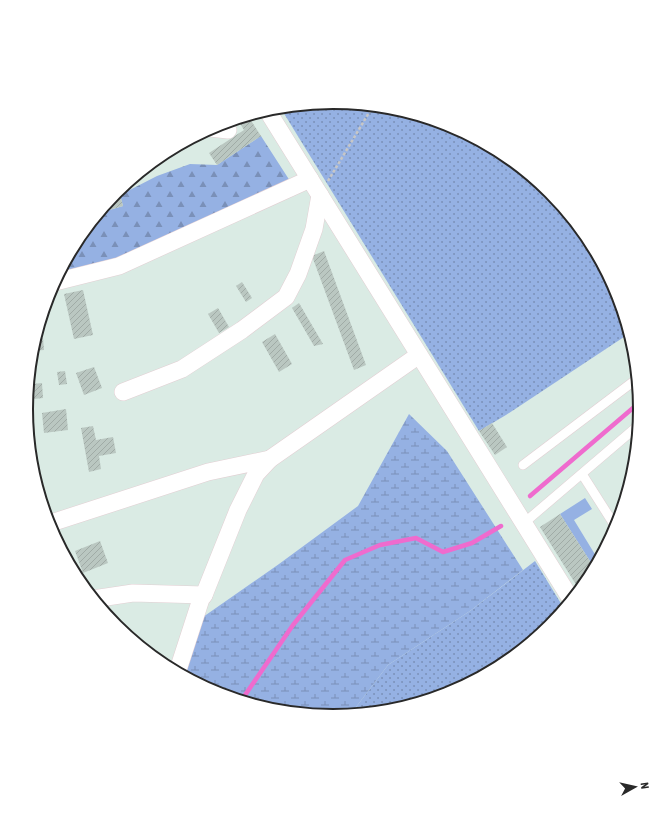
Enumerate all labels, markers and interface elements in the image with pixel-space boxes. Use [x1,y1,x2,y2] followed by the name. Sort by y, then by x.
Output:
[615,767,655,807] north arrow
[639,782,651,790] text: N

